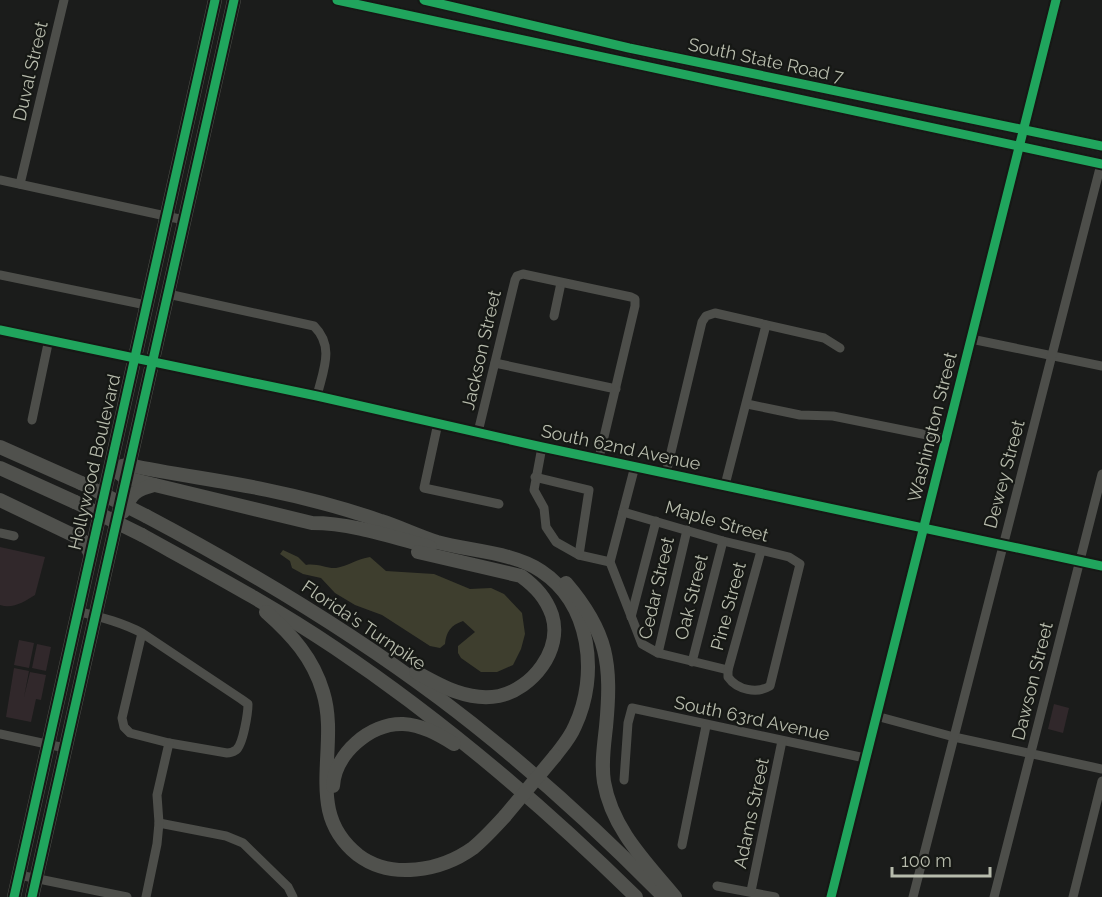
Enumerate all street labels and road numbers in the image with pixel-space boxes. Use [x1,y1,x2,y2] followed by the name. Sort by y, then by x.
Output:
[8,19,52,123] street label: Duval Street
[686,33,846,87] street label: South State Road 7
[457,288,505,412] street label: Jackson Street
[903,350,961,504] street label: Washington Street
[64,372,124,552] street label: Hollywood Boulevard
[979,417,1029,531] street label: Dewey Street
[539,420,703,474] street label: South 62nd Avenue
[663,496,771,546] street label: Maple Street
[634,535,678,641] street label: Cedar Street
[670,552,712,642] street label: Oak Street
[706,559,750,653] street label: Pine Street
[298,576,430,674] street label: Florida's Turnpike
[1007,620,1057,742] street label: Dawson Street
[672,691,832,745] street label: South 63rd Avenue
[729,756,773,870] street label: Adams Street

